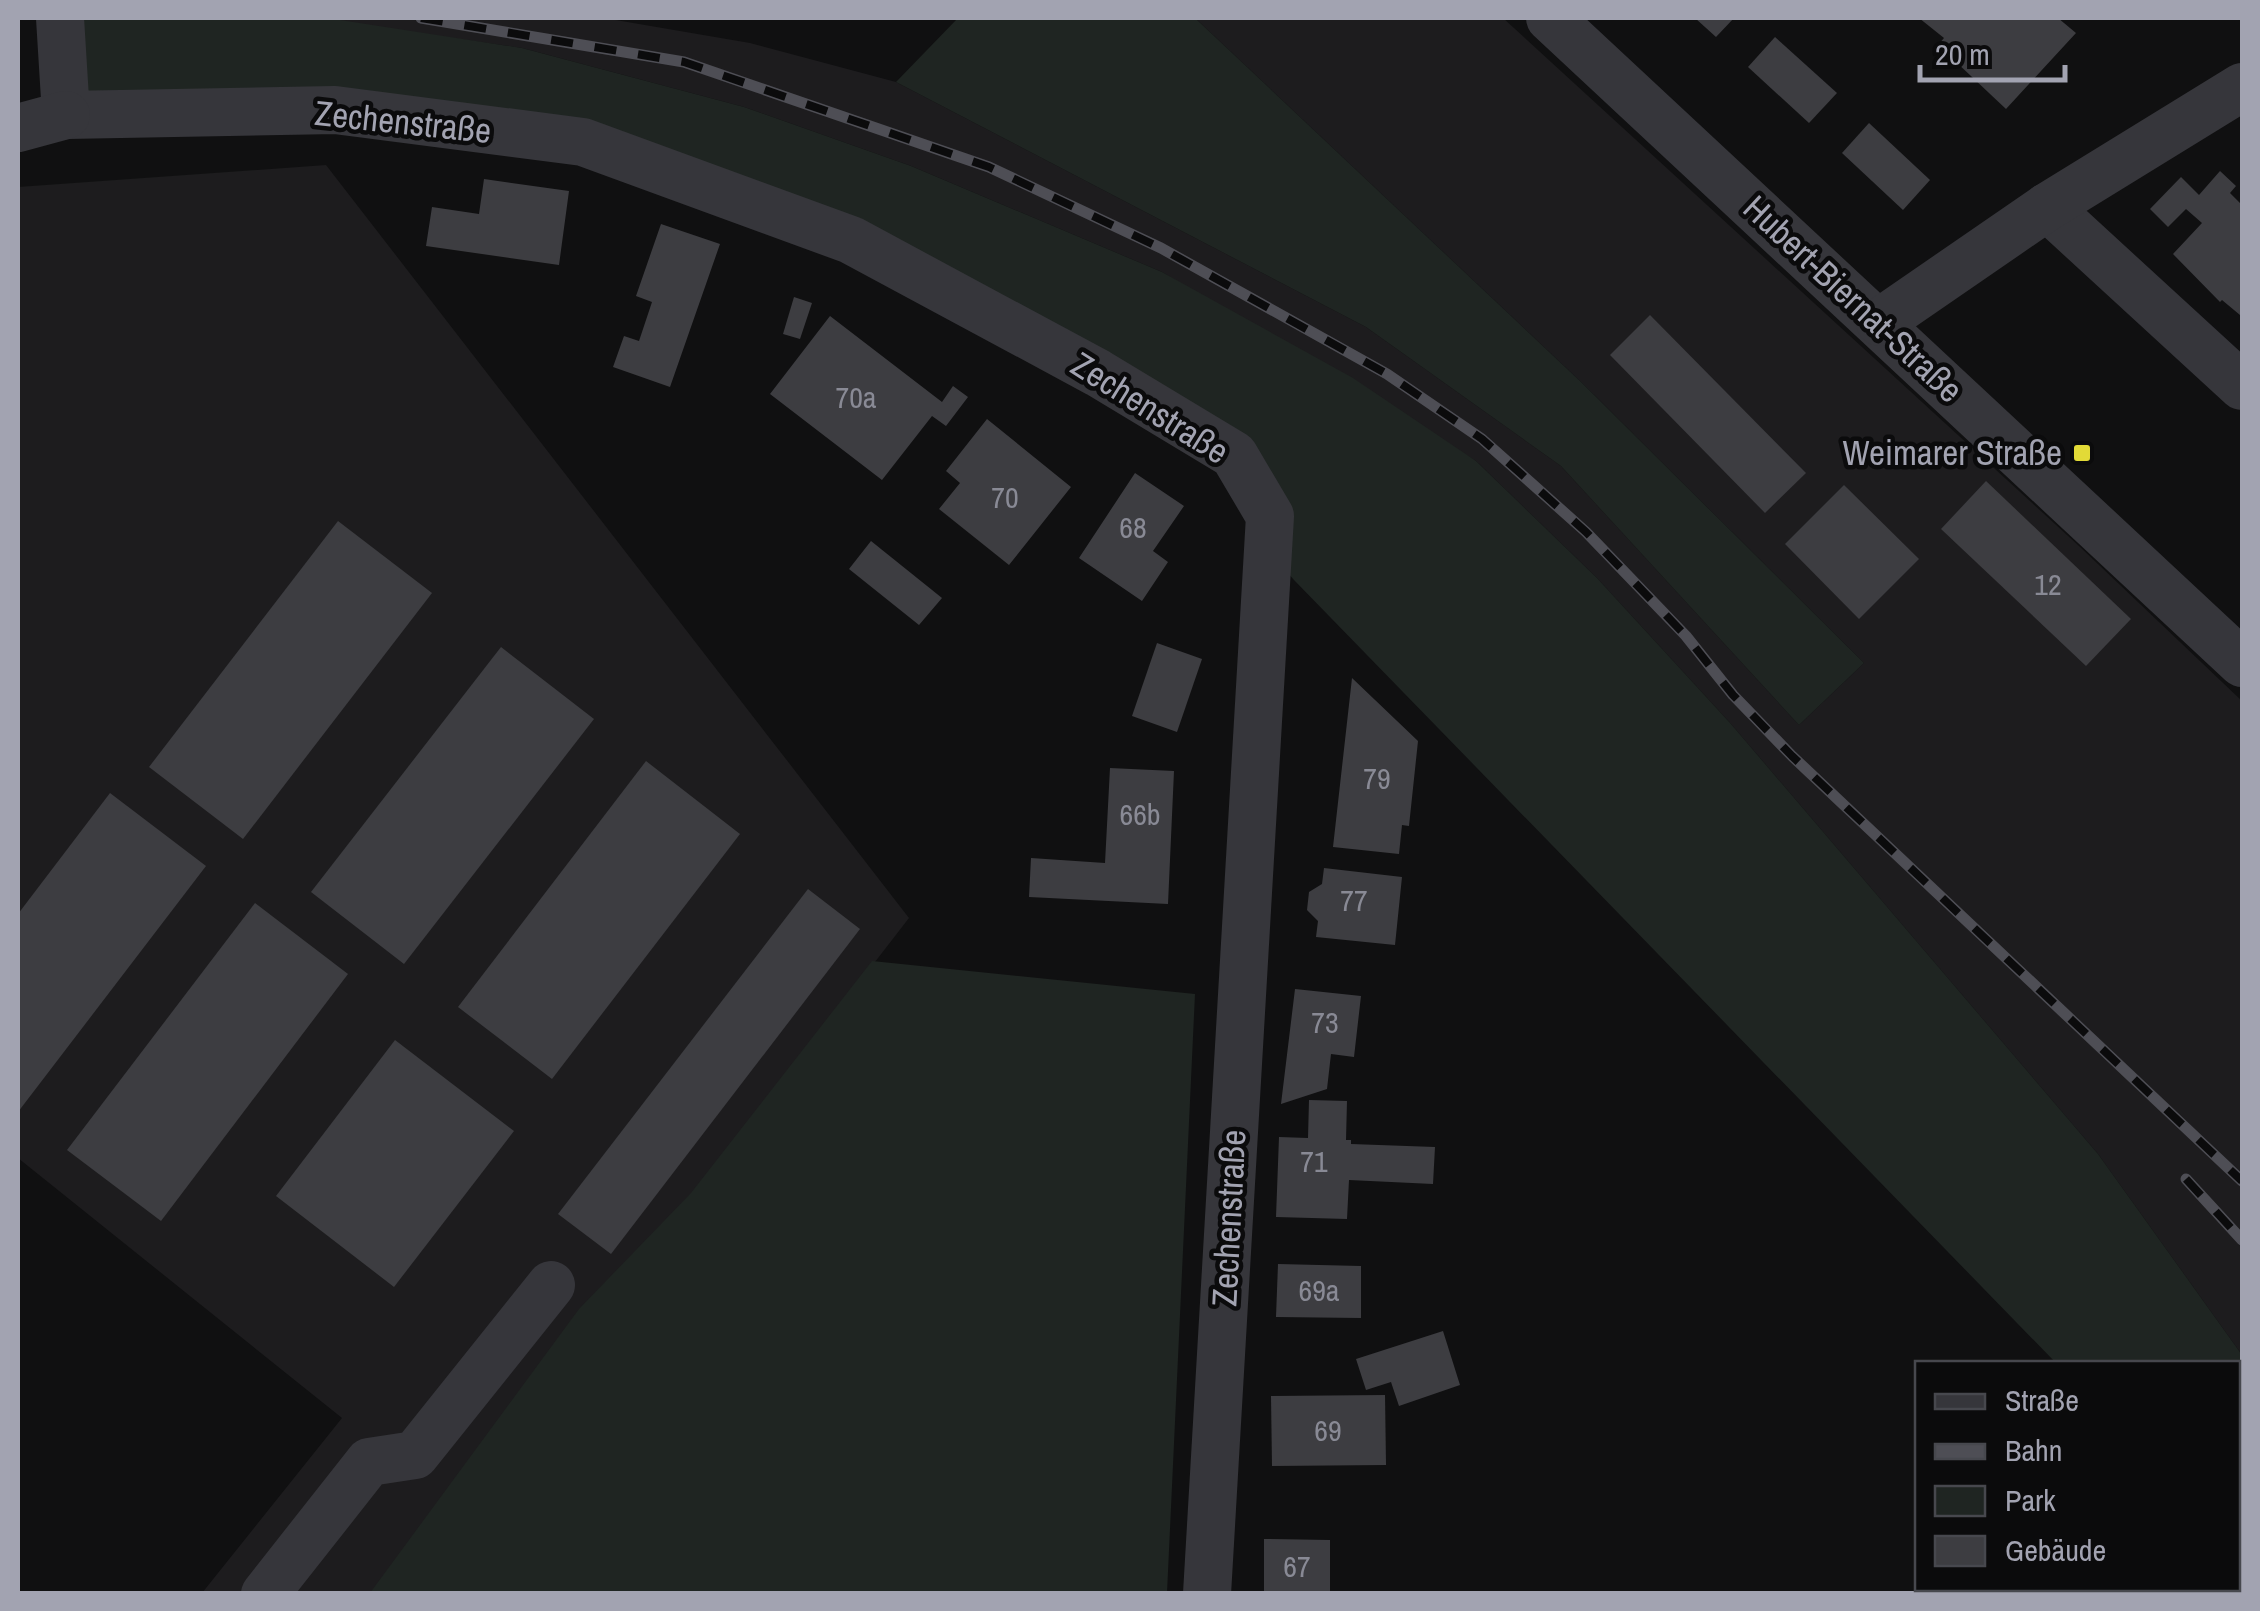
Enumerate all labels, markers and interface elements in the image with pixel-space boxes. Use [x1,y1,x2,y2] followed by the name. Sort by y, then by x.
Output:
[1920,20,2065,82] scale bar
[1935,34,1990,74] text: 20 m
[313,89,494,154] street label: Zechenstraße
[1733,185,1973,413] street label: Hubert-Biernat-Straße
[1063,341,1238,474] street label: Zechenstraße
[835,377,877,417] house number: 70a
[1842,429,2062,476] place label: Weimarer Straße
[2071,442,2093,464] marker: Weimarer Straße
[991,477,1019,517] house number: 70
[1119,507,1147,547] house number: 68
[2034,564,2062,604] house number: 12
[1363,758,1391,798] house number: 79
[1119,794,1161,834] house number: 66b
[1340,880,1368,920] house number: 77
[1311,1002,1339,1042] house number: 73
[1200,1128,1257,1308] street label: Zechenstraße
[1300,1141,1328,1181] house number: 71
[1298,1270,1340,1310] house number: 69a
[1915,1361,2240,1591] legend
[2005,1380,2079,1420] text: Straße
[1314,1410,1342,1450] house number: 69
[2005,1430,2062,1470] text: Bahn
[2005,1480,2056,1520] text: Park
[2005,1530,2106,1570] text: Gebäude
[1283,1546,1311,1586] house number: 67

